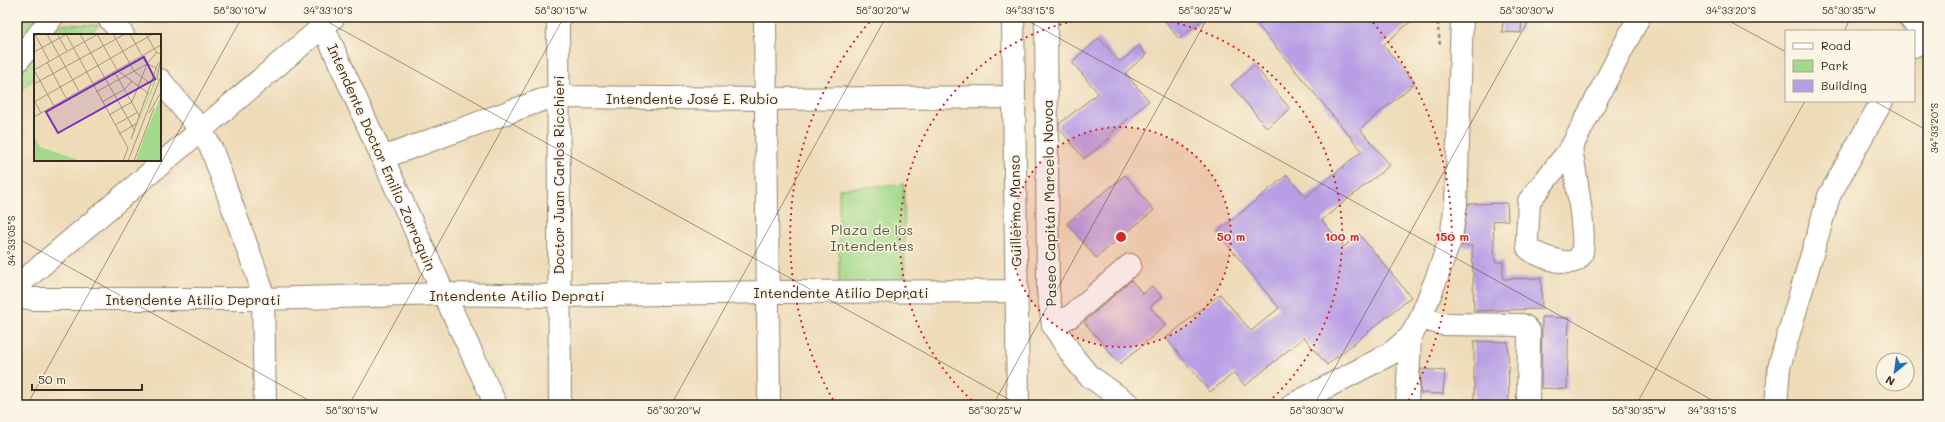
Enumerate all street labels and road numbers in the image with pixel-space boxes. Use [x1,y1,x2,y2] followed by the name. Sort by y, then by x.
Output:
[323,41,441,273] street label: Intendente Doctor Emilio Zorraquin
[549,75,568,275] street label: Doctor Juan Carlos Ricchieri
[606,89,778,108] street label: Intendente José E. Rubio
[1038,99,1060,307] street label: Paseo Capitán Marcelo Novoa
[1005,155,1025,267] street label: Guillermo Manso
[754,283,928,302] street label: Intendente Atilio Deprati
[430,286,604,305] street label: Intendente Atilio Deprati
[106,290,280,309] street label: Intendente Atilio Deprati

